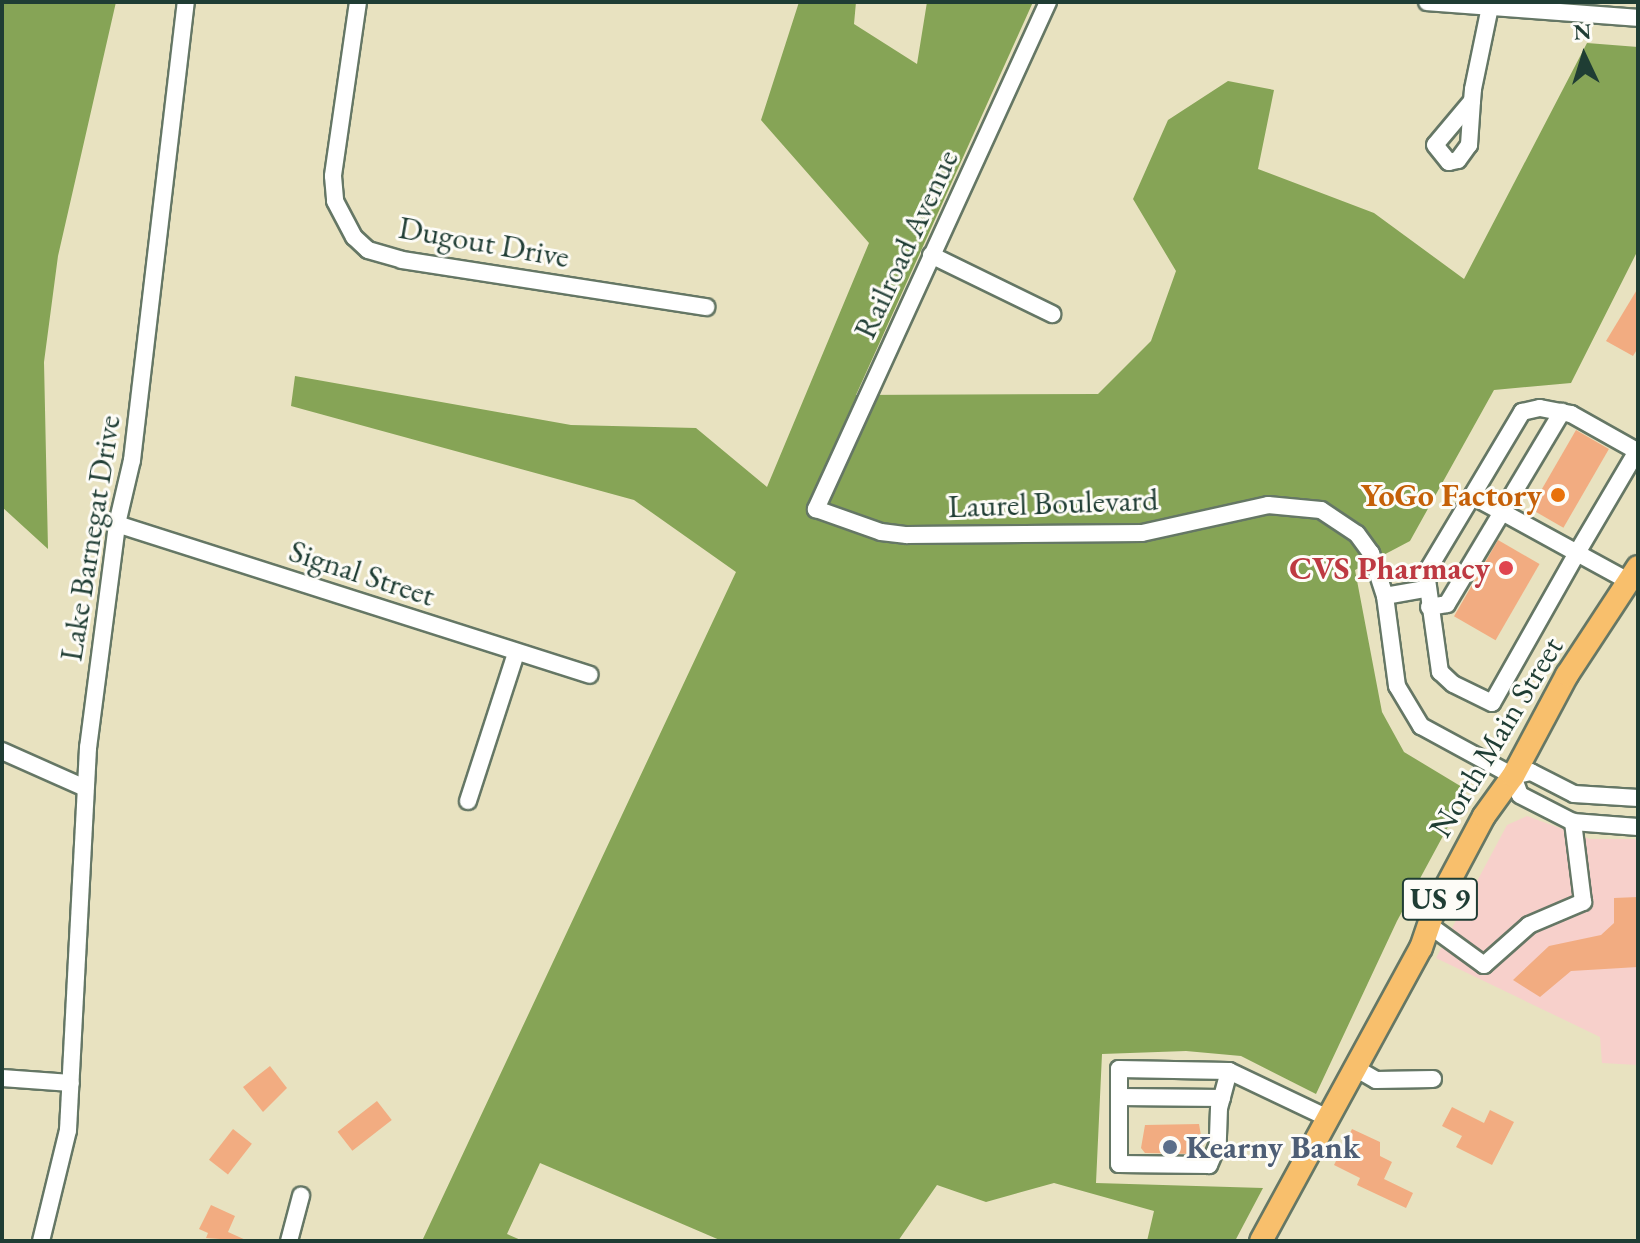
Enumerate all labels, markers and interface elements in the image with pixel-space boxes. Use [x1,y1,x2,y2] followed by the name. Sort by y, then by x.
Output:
[1544,16,1624,96] north arrow
[1572,16,1592,47] text: N
[845,143,967,345] street label: Railroad Avenue
[396,208,572,276] street label: Dugout Drive
[52,412,128,664] street label: Lake Barnegat Drive
[1361,476,1542,514] place label: YoGo Factory
[947,480,1159,526] street label: Laurel Boulevard
[1549,486,1567,504] marker: YoGo Factory
[284,531,440,615] street label: Signal Street
[1289,549,1490,587] place label: CVS Pharmacy
[1497,559,1515,577] marker: CVS Pharmacy
[1421,630,1571,844] street label: North Main Street
[1400,873,1480,925] road number: US 9
[1186,1128,1360,1166] place label: Kearny Bank
[1161,1138,1179,1156] marker: Kearny Bank

